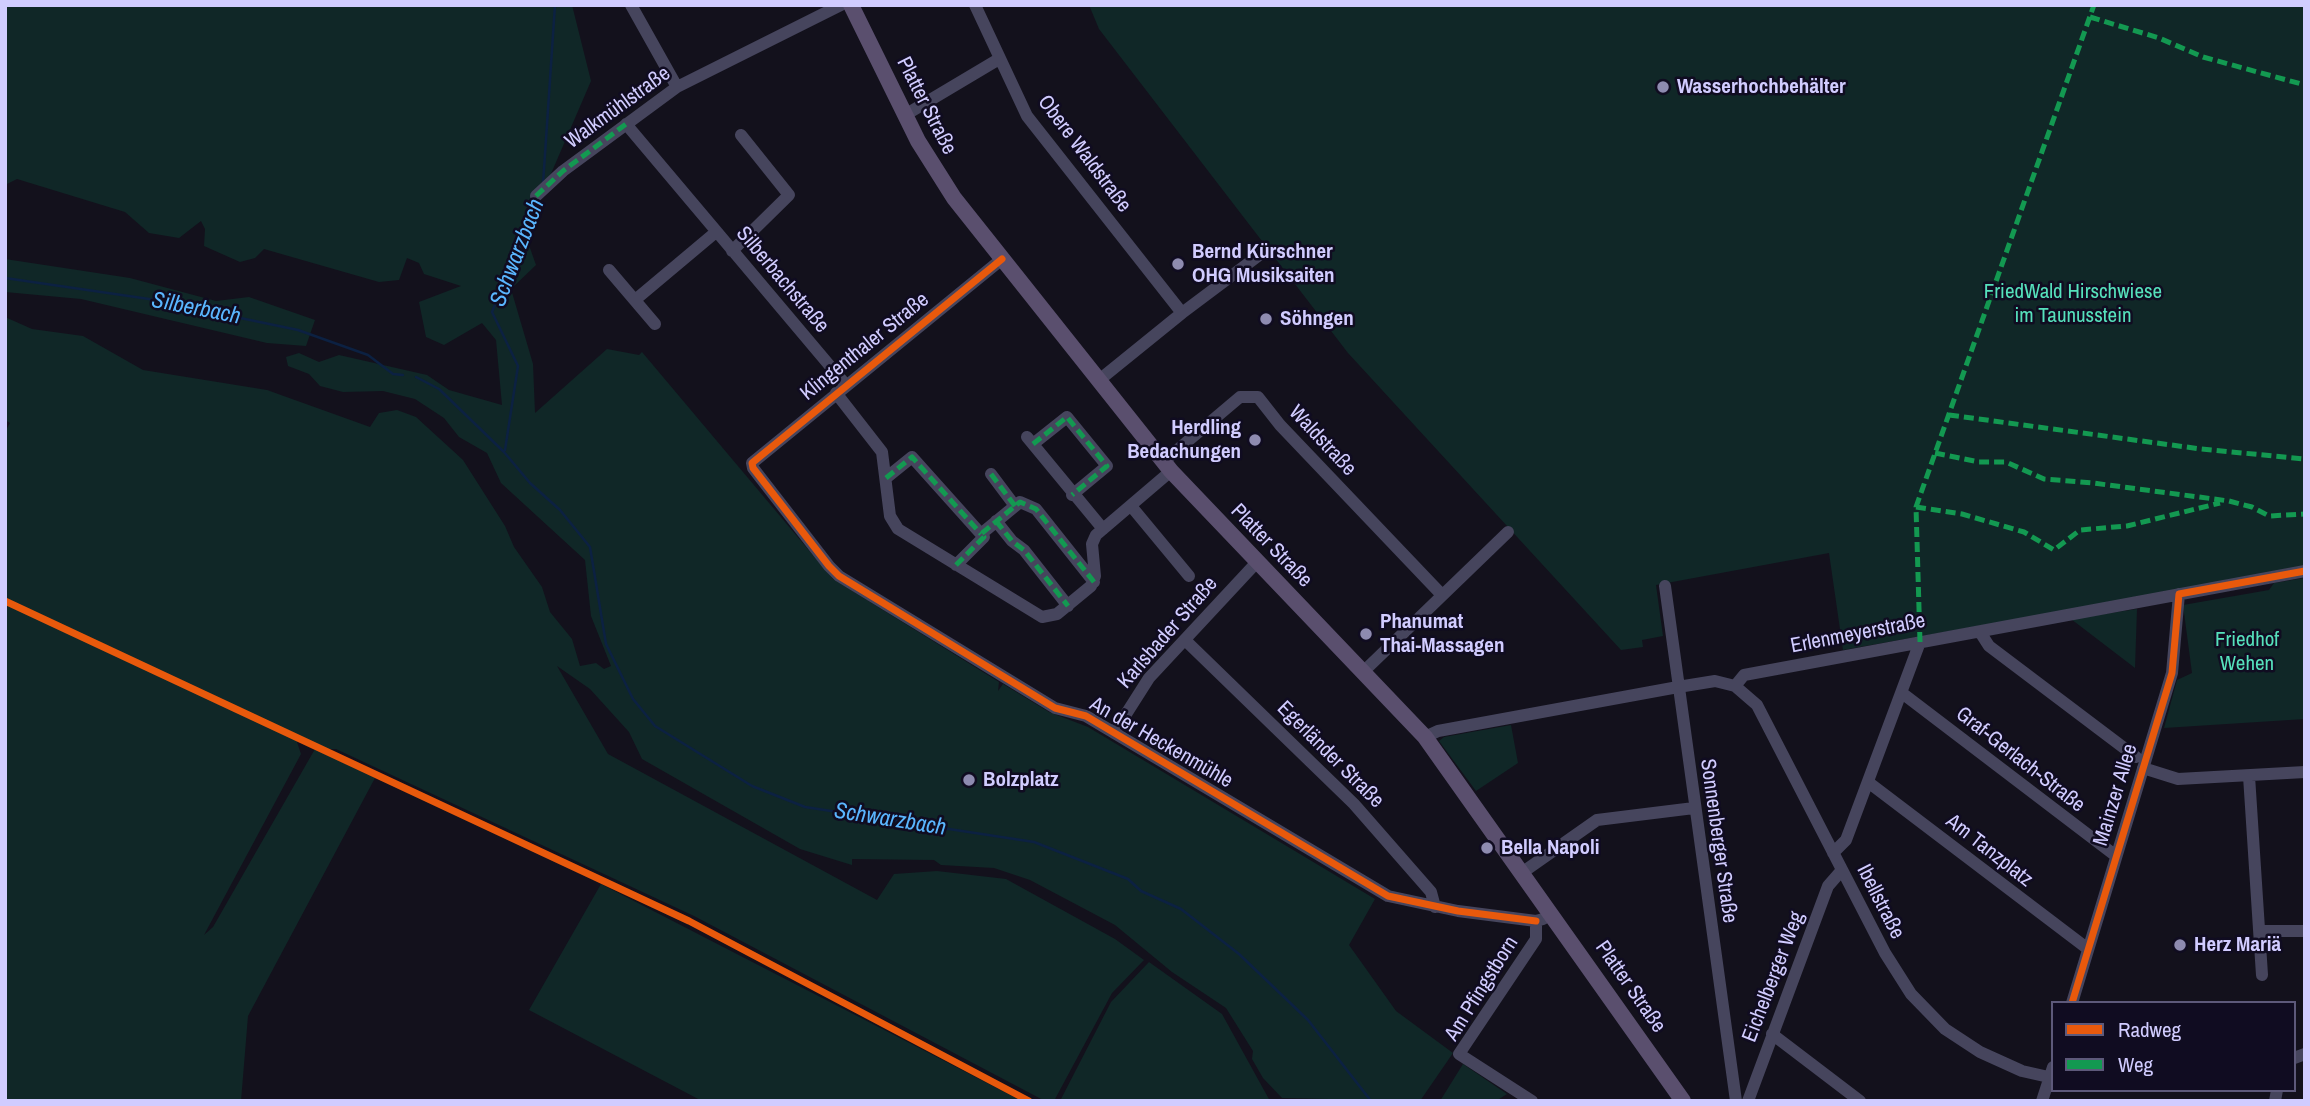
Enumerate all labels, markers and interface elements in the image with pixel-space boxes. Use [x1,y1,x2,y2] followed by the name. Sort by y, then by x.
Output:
[891,53,961,159] street label: Platter Straße
[561,61,675,155] street label: Walkmühlstraße
[1677,74,1846,100] place label: Wasserhochbehälter
[1655,79,1671,95] marker: Wasserhochbehälter
[1032,90,1136,218] street label: Obere Waldstraße
[485,195,551,311] water label: Schwarzbach
[730,222,834,338] street label: Silberbachstraße
[1192,239,1335,289] place label: Bernd Kürschner OHG Musiksaiten
[1170,256,1186,272] marker: Bernd Kürschner OHG Musiksaiten
[1984,279,2162,329] park label: FriedWald Hirschwiese im Taunusstein
[149,287,243,331] water label: Silberbach
[796,288,934,406] street label: Klingenthaler Straße
[1280,306,1354,332] place label: Söhngen
[1258,311,1274,327] marker: Söhngen
[1283,400,1361,482] street label: Waldstraße
[1127,415,1241,465] place label: Herdling Bedachungen
[1247,432,1263,448] marker: Herdling Bedachungen
[1225,499,1317,593] street label: Platter Straße
[1113,572,1223,694] street label: Karlsbader Straße
[1380,609,1504,659] place label: Phanumat Thai-Massagen
[1788,609,1928,659] street label: Erlenmeyerstraße
[1358,626,1374,642] marker: Phanumat Thai-Massagen
[2215,627,2279,677] park label: Friedhof Wehen
[1085,692,1237,794] street label: An der Heckenmühle
[1271,696,1389,814] street label: Egerländer Straße
[1950,702,2090,818] street label: Graf-Gerlach-Straße
[2089,741,2143,849] street label: Mainzer Allee
[1694,757,1742,925] street label: Sonnenberger Straße
[983,767,1059,793] place label: Bolzplatz
[961,772,977,788] marker: Bolzplatz
[832,798,948,842] water label: Schwarzbach
[1940,809,2038,893] street label: Am Tanzplatz
[1501,835,1600,861] place label: Bella Napoli
[1479,840,1495,856] marker: Bella Napoli
[1851,860,1909,944] street label: Ibellstraße
[1738,908,1810,1046] street label: Eichelberger Weg
[1440,932,1524,1046] street label: Am Pfingstborn
[2194,932,2281,958] place label: Herz Mariä
[1589,936,1671,1038] street label: Platter Straße
[2172,937,2188,953] marker: Herz Mariä
[2051,1001,2296,1092] legend
[2118,1015,2181,1044] text: Radweg
[2118,1050,2153,1079] text: Weg

